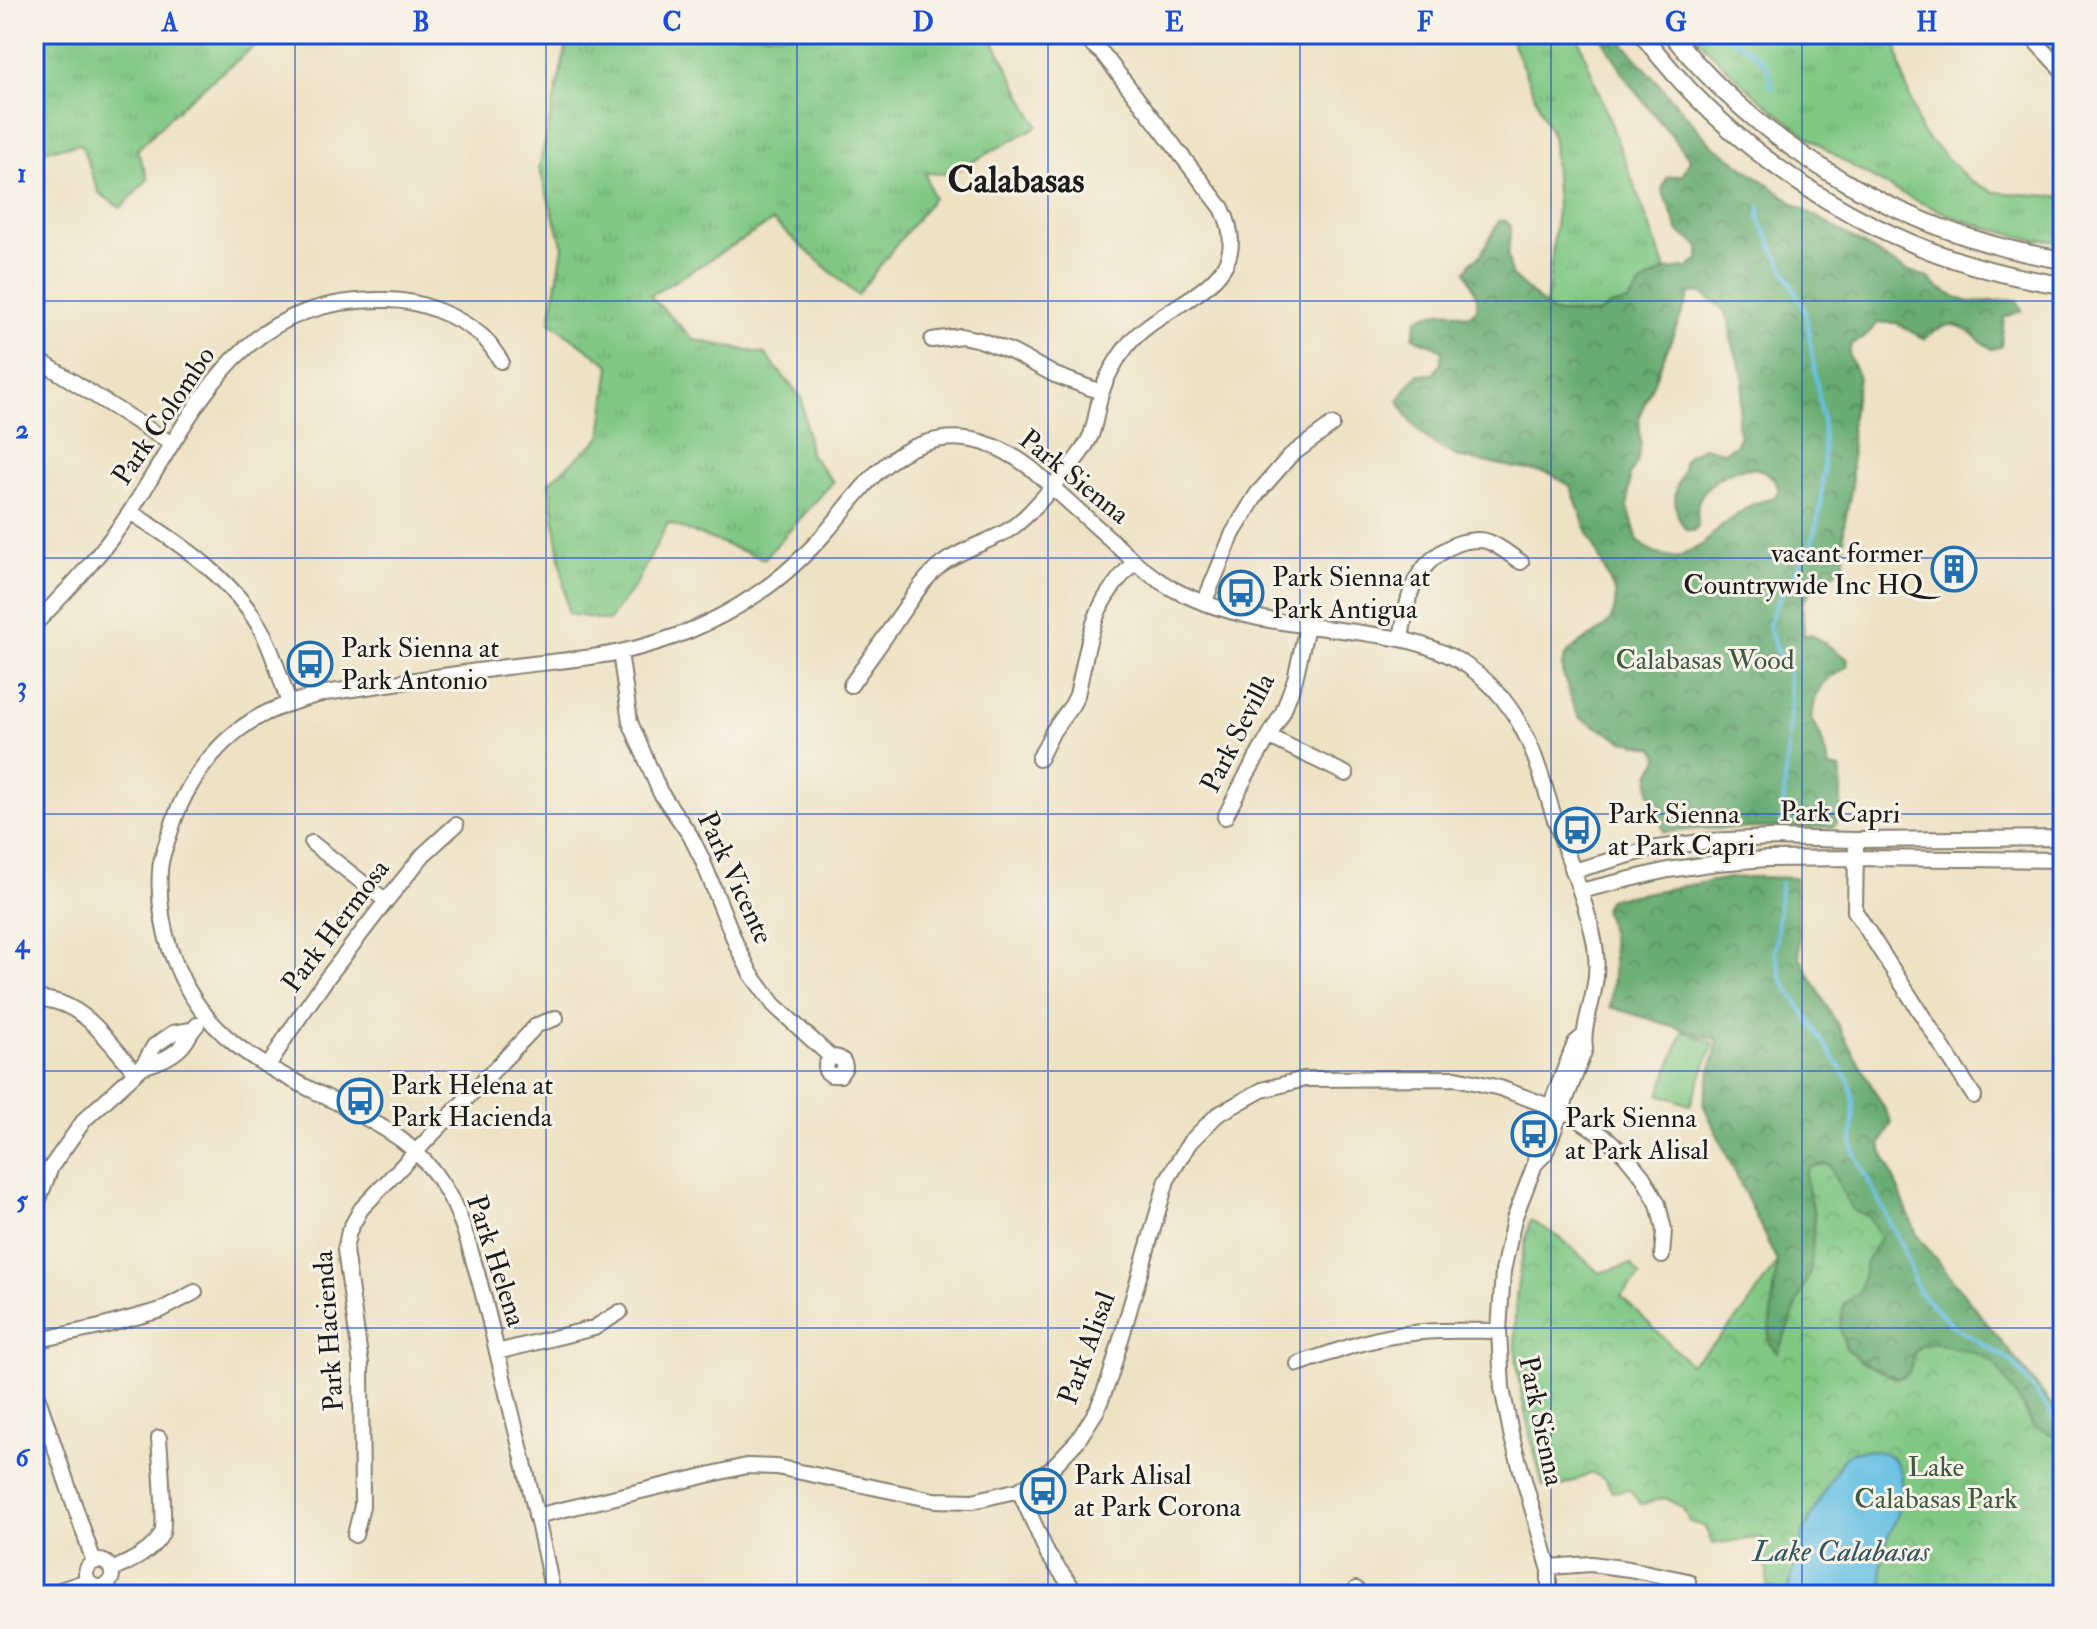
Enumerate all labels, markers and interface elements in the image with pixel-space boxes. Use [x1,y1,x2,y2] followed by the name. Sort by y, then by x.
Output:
[161,7,179,39] text: A
[412,7,430,39] text: B
[662,7,682,39] text: C
[912,7,934,39] text: D
[1165,7,1184,39] text: E
[1417,7,1434,39] text: F
[1665,7,1687,39] text: G
[1916,7,1938,39] text: H
[17,158,27,190] text: 1
[948,158,1085,203] district label: Calabasas
[105,340,223,492] street label: Park Colombo
[15,414,29,446] text: 2
[1012,422,1137,532] street label: Park Sienna
[1683,536,1940,603] place label: vacant former Countrywide Inc HQ
[1930,545,1978,593] building icon: vacant former Countrywide Inc HQ
[1272,560,1430,627] place label: Park Sienna at Park Antigua
[1217,569,1265,617] bus stop icon: Park Sienna at Park Antigua
[341,631,499,698] place label: Park Sienna at Park Antonio
[286,640,334,688] bus stop icon: Park Sienna at Park Antonio
[1615,643,1795,678] park label: Calabasas Wood
[1193,667,1283,799] street label: Park Sevilla
[17,671,27,703] text: 3
[1779,794,1901,832] street label: Park Capri
[1608,797,1755,864] place label: Park Sienna at Park Capri
[689,806,781,950] street label: Park Vicente
[1553,806,1601,854] bus stop icon: Park Sienna at Park Capri
[275,852,398,1000] street label: Park Hermosa
[14,928,31,960] text: 4
[391,1068,553,1135] place label: Park Helena at Park Hacienda
[336,1077,384,1125] bus stop icon: Park Helena at Park Hacienda
[1565,1101,1709,1168] place label: Park Sienna at Park Alisal
[1510,1110,1558,1158] bus stop icon: Park Sienna at Park Alisal
[16,1185,28,1217] text: 5
[458,1191,534,1332] street label: Park Helena
[306,1249,352,1413] street label: Park Hacienda
[1050,1287,1124,1409] street label: Park Alisal
[1510,1353,1572,1490] street label: Park Sienna
[15,1442,30,1474] text: 6
[1854,1450,2018,1517] park label: Lake Calabasas Park
[1074,1458,1242,1525] place label: Park Alisal at Park Corona
[1019,1467,1067,1515] bus stop icon: Park Alisal at Park Corona
[1752,1533,1930,1570] water label: Lake Calabasas

